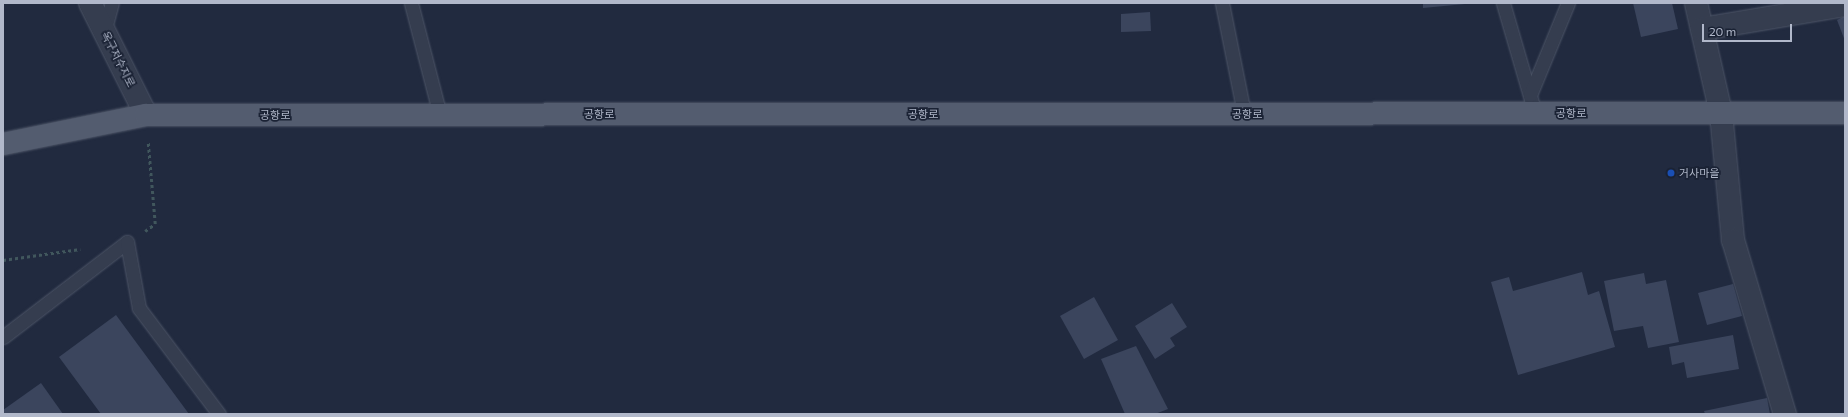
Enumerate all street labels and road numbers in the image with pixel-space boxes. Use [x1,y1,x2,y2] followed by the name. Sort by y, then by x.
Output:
[98,29,138,89] street label: 옥구저수지로
[1556,106,1586,120] street label: 공항로
[584,107,614,121] street label: 공항로
[908,107,938,121] street label: 공항로
[1232,107,1262,121] street label: 공항로
[260,108,290,122] street label: 공항로

